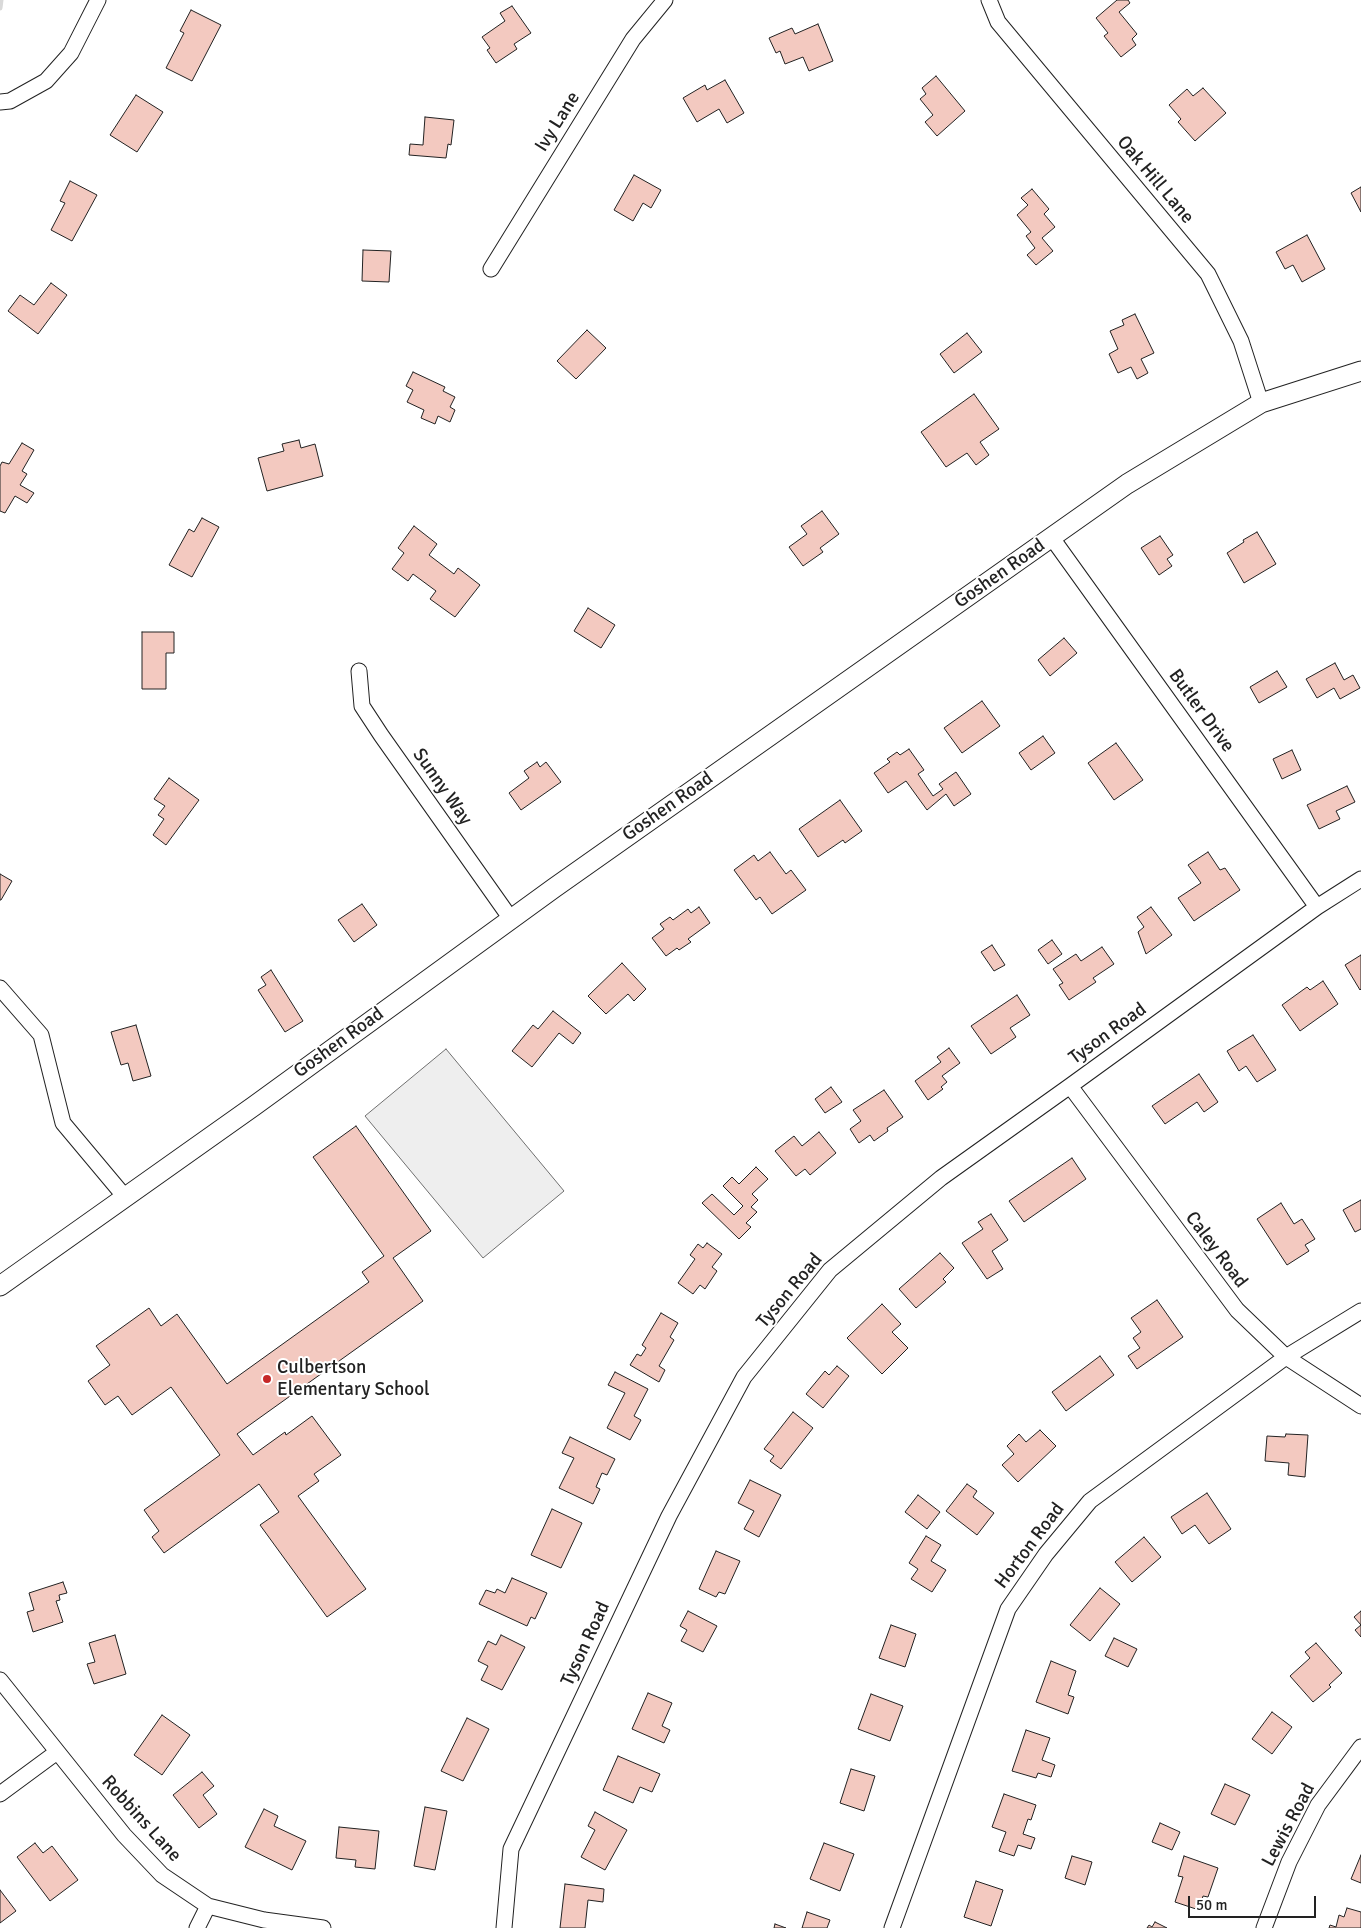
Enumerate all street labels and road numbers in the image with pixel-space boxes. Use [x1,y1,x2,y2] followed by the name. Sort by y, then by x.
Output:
[531,88,585,156] street label: Ivy Lane
[1112,131,1198,229] street label: Oak Hill Lane
[950,534,1050,614] street label: Goshen Road
[1163,665,1239,757] street label: Butler Drive
[407,744,477,830] street label: Sunny Way
[618,767,718,847] street label: Goshen Road
[1065,998,1151,1070] street label: Tyson Road
[290,1003,388,1083] street label: Goshen Road
[1180,1207,1252,1293] street label: Caley Road
[752,1249,828,1333] street label: Tyson Road
[990,1499,1070,1593] street label: Horton Road
[557,1598,615,1690] street label: Tyson Road
[96,1771,186,1867] street label: Robbins Lane
[1258,1779,1320,1871] street label: Lewis Road

